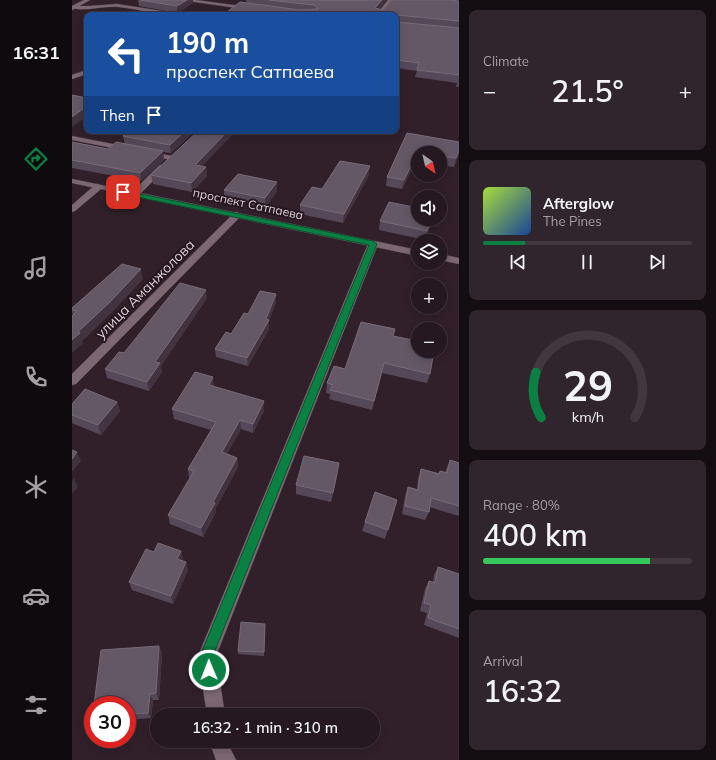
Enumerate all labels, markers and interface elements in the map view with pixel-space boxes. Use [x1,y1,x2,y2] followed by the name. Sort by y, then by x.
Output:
[166,25,249,60] text: 190 m
[100,28,152,80] icon: left
[12,41,60,64] text: 16:31
[483,53,529,69] text: Climate
[166,60,334,83] text: проспект Сатпаева
[551,72,624,110] text: 21.5°
[483,77,496,105] text: −
[679,77,692,105] text: +
[143,104,165,126] icon: arrive
[100,106,135,125] text: Then
[22,145,50,173] icon: directions
[411,146,447,182] north arrow
[411,146,447,358] map controls
[106,175,140,209] pin
[112,181,134,203] icon: arrive
[192,184,305,223] street label: проспект Сатпаева
[411,190,447,226] button: sound
[543,194,614,213] text: Afterglow
[543,213,602,229] text: The Pines
[411,234,447,270] button: layers
[92,236,198,342] street label: улица Аманжолова
[507,251,529,273] icon: previous
[576,251,598,273] icon: pause
[646,251,668,273] icon: next
[22,254,50,282] icon: music
[411,278,447,314] button: +
[411,322,447,358] button: −
[563,359,612,411] text: 29
[22,363,50,391] icon: phone
[571,408,604,426] text: km/h
[22,473,50,501] icon: climate
[483,497,560,513] text: Range · 80%
[483,516,588,554] text: 400 km
[22,582,50,610] icon: car
[188,649,230,691] position arrow
[483,653,523,669] text: Arrival
[483,672,562,710] text: 16:32
[22,691,50,719] icon: filters
[84,696,136,748] speed limit sign: 30
[192,718,338,737] text: 16:32 · 1 min · 310 m

